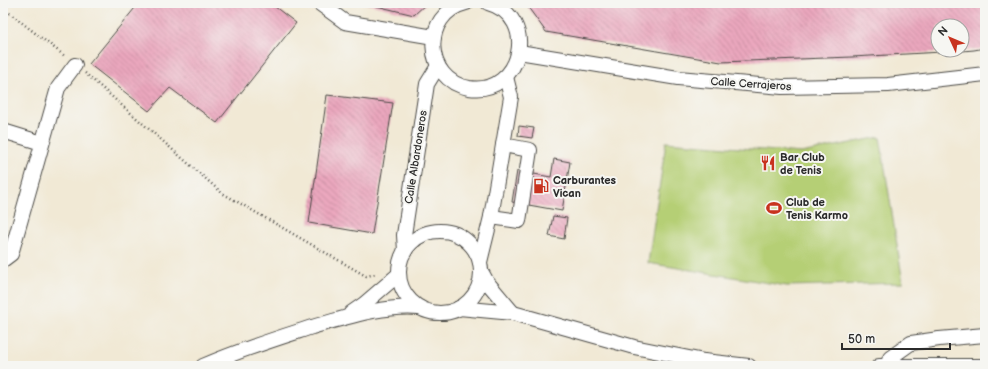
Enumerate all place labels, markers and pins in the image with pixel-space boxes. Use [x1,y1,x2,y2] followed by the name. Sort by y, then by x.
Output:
[780,151,825,177] place label: Bar Club de Tenis
[759,154,777,172] restaurant icon: Bar Club de Tenis
[553,174,617,200] place label: Carburantes Vican
[532,177,550,195] fuel station icon: Carburantes Vican
[786,196,848,222] place label: Club de Tenis Karmo
[765,199,783,217] sports icon: Club de Tenis Karmo

